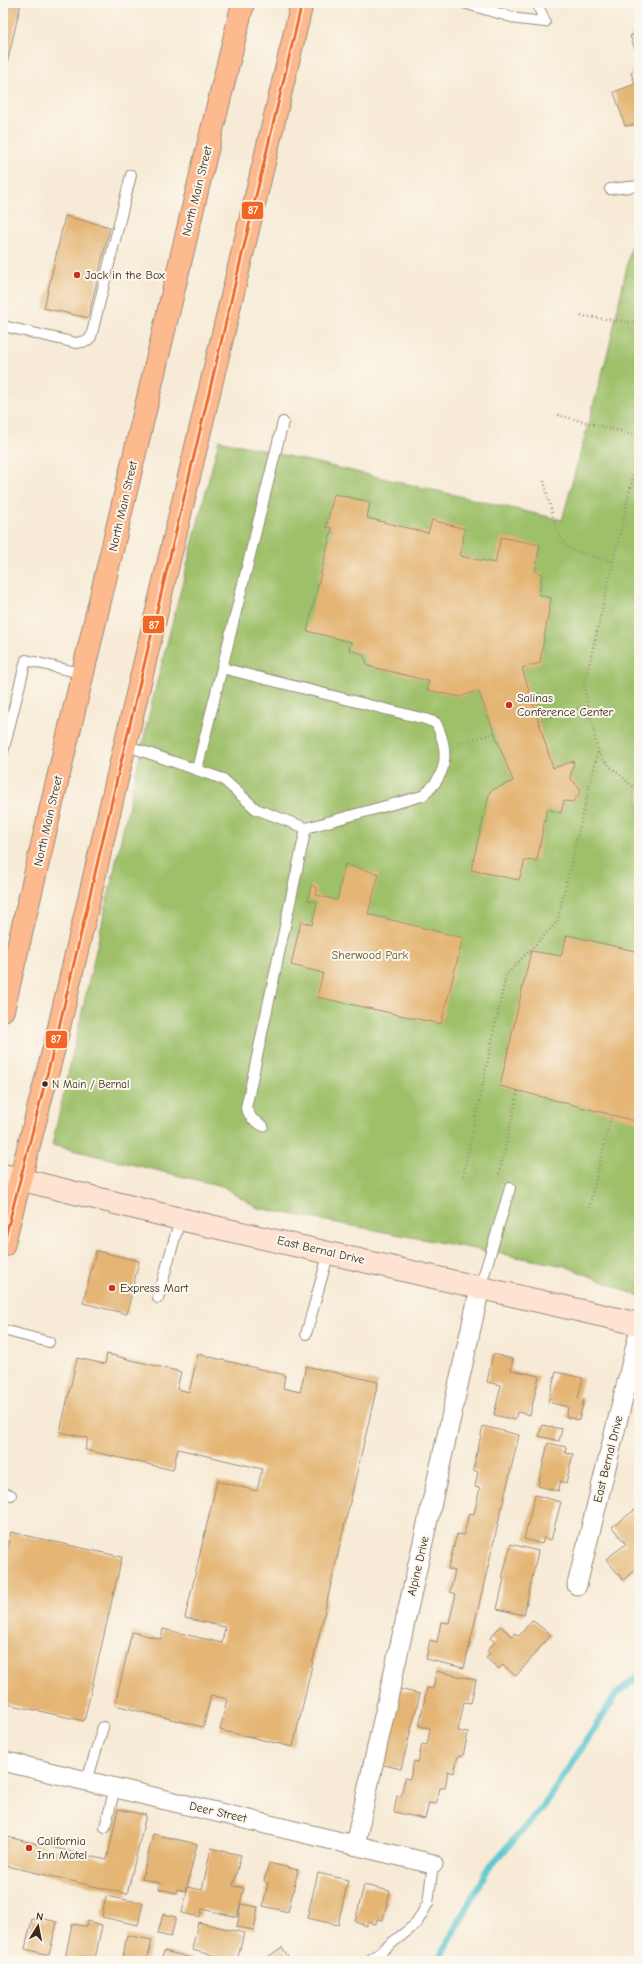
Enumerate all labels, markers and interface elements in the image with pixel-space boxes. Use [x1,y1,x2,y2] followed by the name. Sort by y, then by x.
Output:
[179,144,215,238] street label: North Main Street
[241,201,264,220] line badge: 87
[248,204,258,217] text: 87
[85,268,165,282] place label: Jack in the Box
[72,270,82,280] marker: Jack in the Box
[106,459,140,553] street label: North Main Street
[142,615,165,634] line badge: 87
[149,619,159,632] text: 87
[517,691,614,719] place label: Salinas Conference Center
[504,700,514,710] marker: Salinas Conference Center
[31,774,65,868] street label: North Main Street
[332,948,409,962] park label: Sherwood Park
[45,1030,68,1049] line badge: 87
[51,1033,61,1046] text: 87
[52,1078,129,1091] place label: N Main / Bernal
[40,1079,50,1089] marker: N Main / Bernal
[276,1233,366,1267] street label: East Bernal Drive
[120,1281,189,1295] place label: Express Mart
[107,1283,117,1293] marker: Express Mart
[590,1414,626,1504] street label: East Bernal Drive
[404,1535,432,1597] street label: Alpine Drive
[188,1799,249,1826] street label: Deer Street
[37,1834,87,1862] place label: California Inn Motel
[24,1843,34,1853] marker: California Inn Motel
[18,1906,58,1946] north arrow
[35,1910,44,1924] text: N

